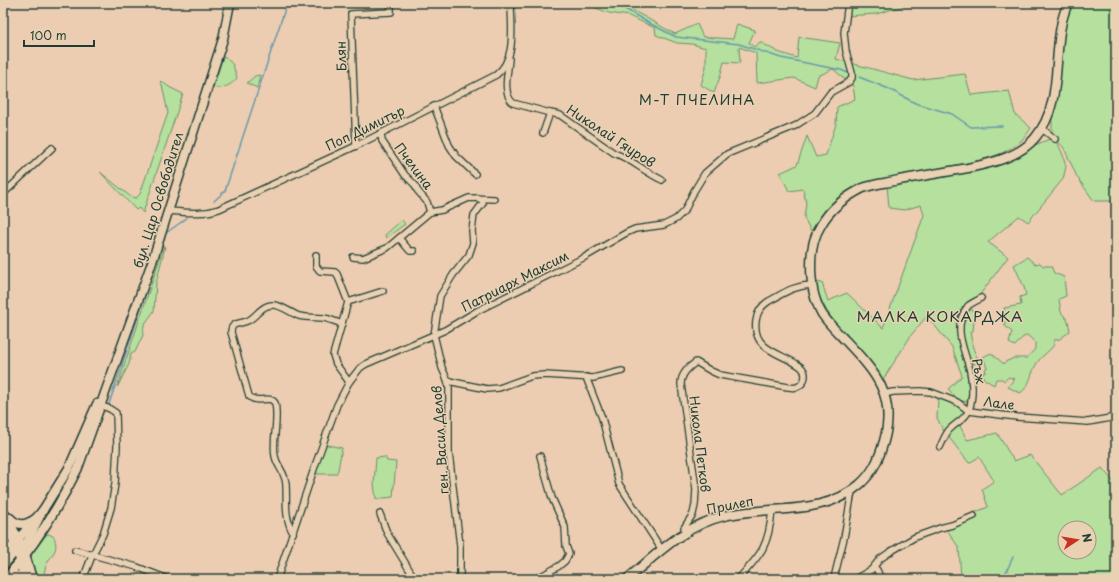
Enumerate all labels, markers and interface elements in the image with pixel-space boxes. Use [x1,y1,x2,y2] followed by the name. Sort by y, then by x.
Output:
[24,22,94,48] scale bar
[30,26,67,44] text: 100 m
[330,41,351,71] street label: Блян
[639,89,755,110] district label: М-Т ПЧЕЛИНА
[322,100,408,155] street label: Поп Димитър
[563,100,659,171] street label: Николай Гяуров
[128,129,187,270] street label: бул. Цар Освободител
[391,138,439,194] street label: Пчелина
[458,245,572,316] street label: Патриарх Максим
[857,304,1024,327] district label: МАЛКА КОКАРДЖА
[968,357,991,386] street label: Ръж
[426,385,453,495] street label: ген. Васил Делов
[982,391,1016,414] street label: Лале
[685,395,716,493] street label: Никола Петков
[705,491,755,518] street label: Прилеп
[1057,520,1097,560] north arrow
[1078,532,1097,544] text: N

